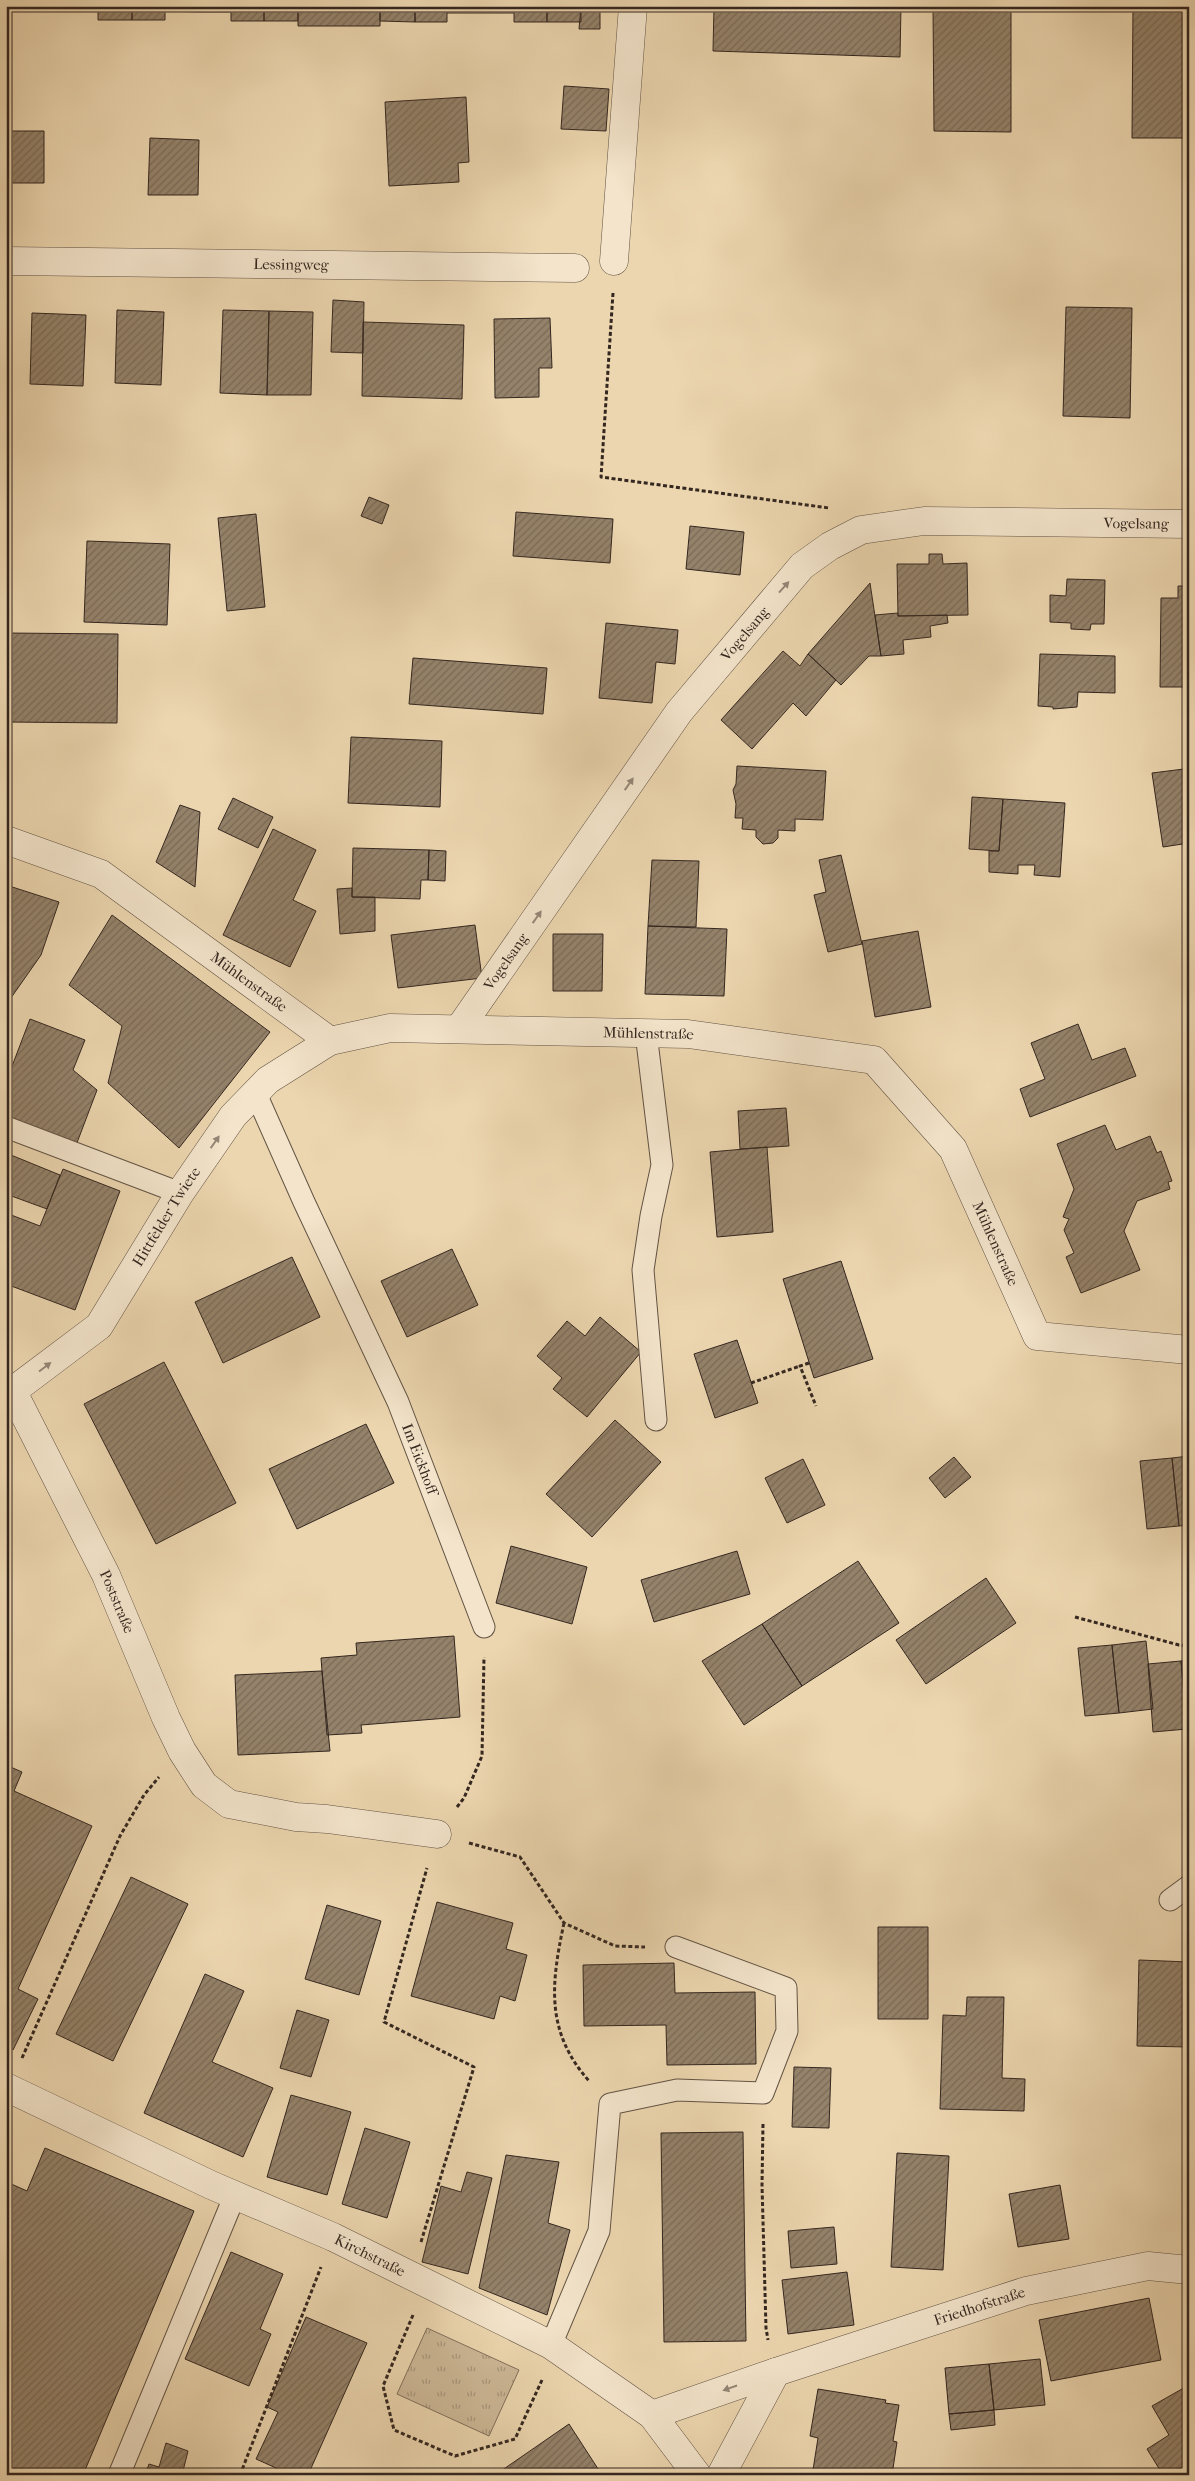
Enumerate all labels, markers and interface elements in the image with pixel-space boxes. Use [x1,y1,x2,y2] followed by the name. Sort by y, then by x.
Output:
[253,255,330,274] street label: Lessingweg
[1103,514,1170,533] street label: Vogelsang
[778,581,789,594] one-way arrow
[716,602,773,665] street label: Vogelsang
[624,777,634,791] one-way arrow
[532,910,542,924] one-way arrow
[479,929,532,994] street label: Vogelsang
[207,948,291,1016] street label: Mühlenstraße
[603,1023,696,1044] street label: Mühlenstraße
[210,1135,220,1149] one-way arrow
[129,1163,205,1269] street label: Hittfelder Twiete
[969,1199,1022,1289] street label: Mühlenstraße
[38,1362,52,1372] one-way arrow
[398,1421,442,1500] street label: Im Eickhoff
[96,1567,139,1636] street label: Poststraße
[332,2230,409,2281] street label: Kirchstraße
[931,2283,1028,2329] street label: Friedhofstraße
[723,2385,738,2392] one-way arrow

